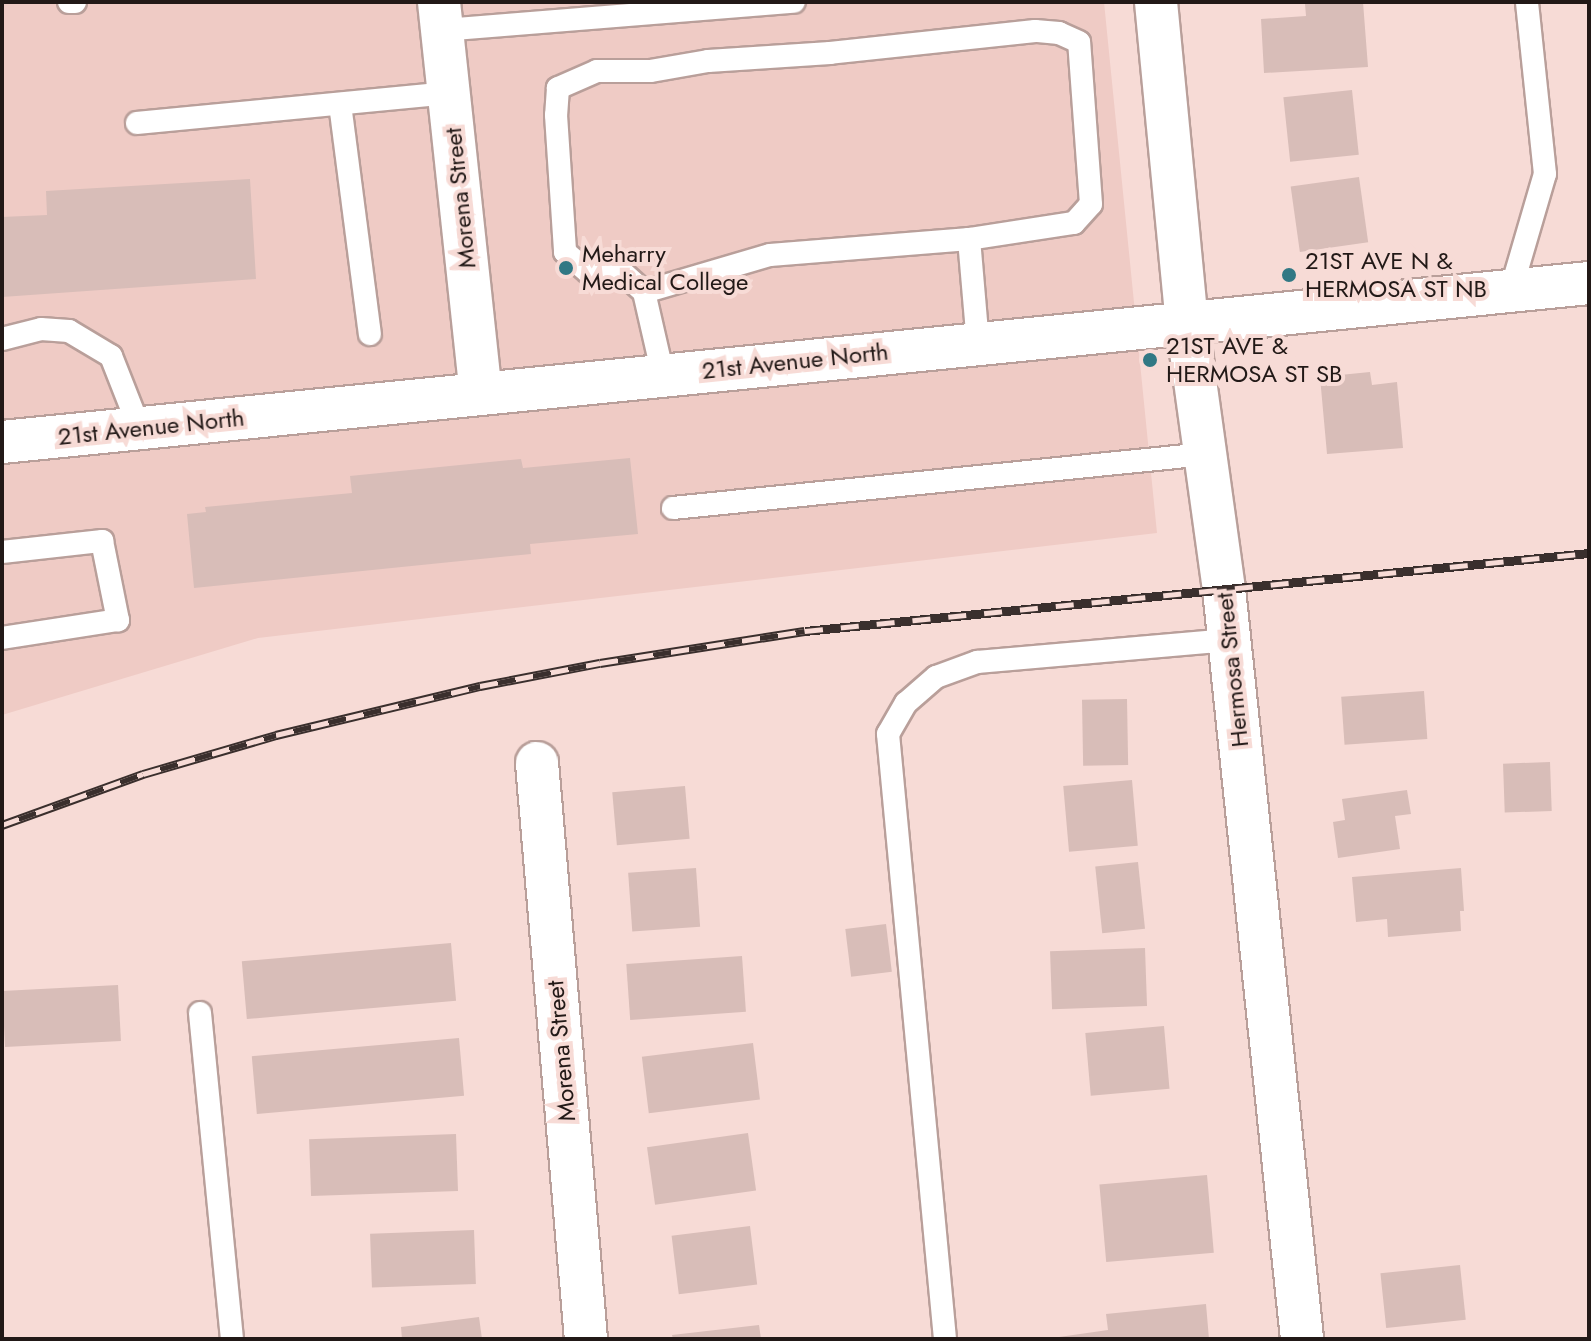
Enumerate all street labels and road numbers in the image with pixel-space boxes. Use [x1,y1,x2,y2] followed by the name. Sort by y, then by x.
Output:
[438,126,482,270] street label: Morena Street
[700,337,890,385] street label: 21st Avenue North
[56,403,246,451] street label: 21st Avenue North
[1210,591,1254,749] street label: Hermosa Street
[540,979,582,1123] street label: Morena Street

